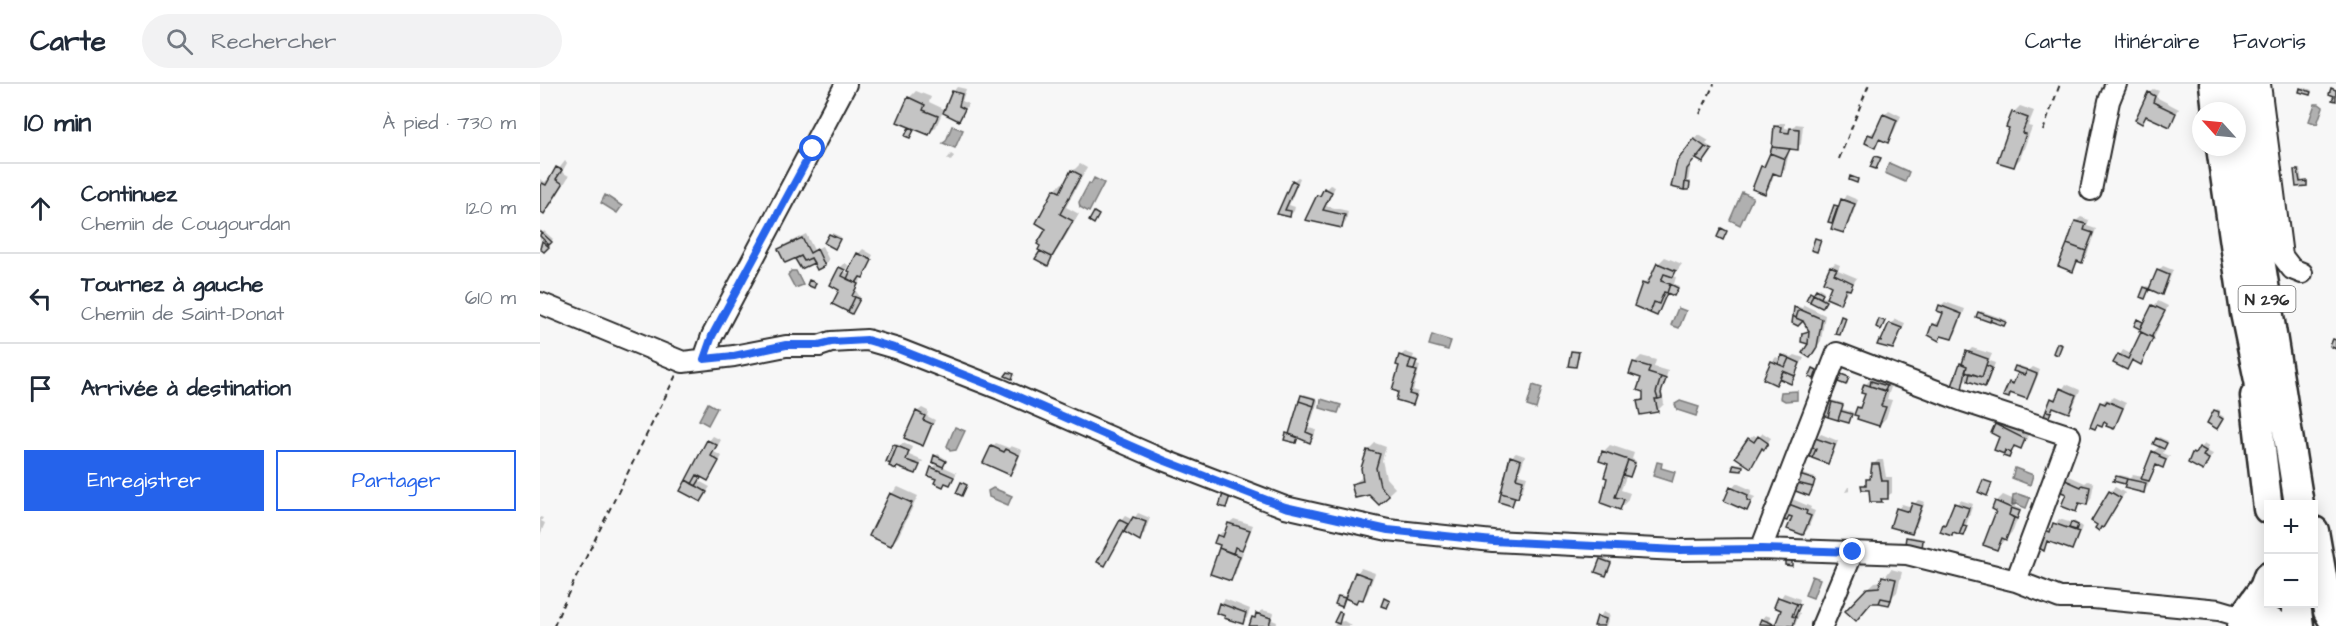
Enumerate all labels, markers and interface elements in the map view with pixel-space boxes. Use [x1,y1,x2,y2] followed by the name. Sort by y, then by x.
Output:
[142,14,562,68] search box
[30,22,106,61] text: Carte
[163,25,196,58] icon: search
[211,26,336,57] text: Rechercher
[2025,27,2082,56] text: Carte
[2115,27,2200,56] text: Itinéraire
[2233,27,2306,56] text: Favoris
[2192,102,2246,156] north arrow
[24,105,91,141] text: 10 min
[382,109,516,137] text: À pied · 730 m
[799,135,825,161] route start
[81,179,177,210] text: Continuez
[24,192,57,225] icon: ahead
[466,194,516,222] text: 120 m
[81,210,290,238] text: Chemin de Cougourdan
[81,269,263,300] text: Tournez à gauche
[24,282,57,315] icon: left
[465,284,516,312] text: 610 m
[2238,286,2296,312] road number: N 296
[81,300,284,328] text: Chemin de Saint-Donat
[24,372,57,405] icon: arrive
[81,373,291,404] text: Arrivée à destination
[24,450,264,511] button: Enregistrer
[276,450,516,511] button: Partager
[2264,500,2318,608] map controls
[2264,500,2318,554] button: +
[1839,538,1865,564] route end
[2264,554,2318,608] button: −

